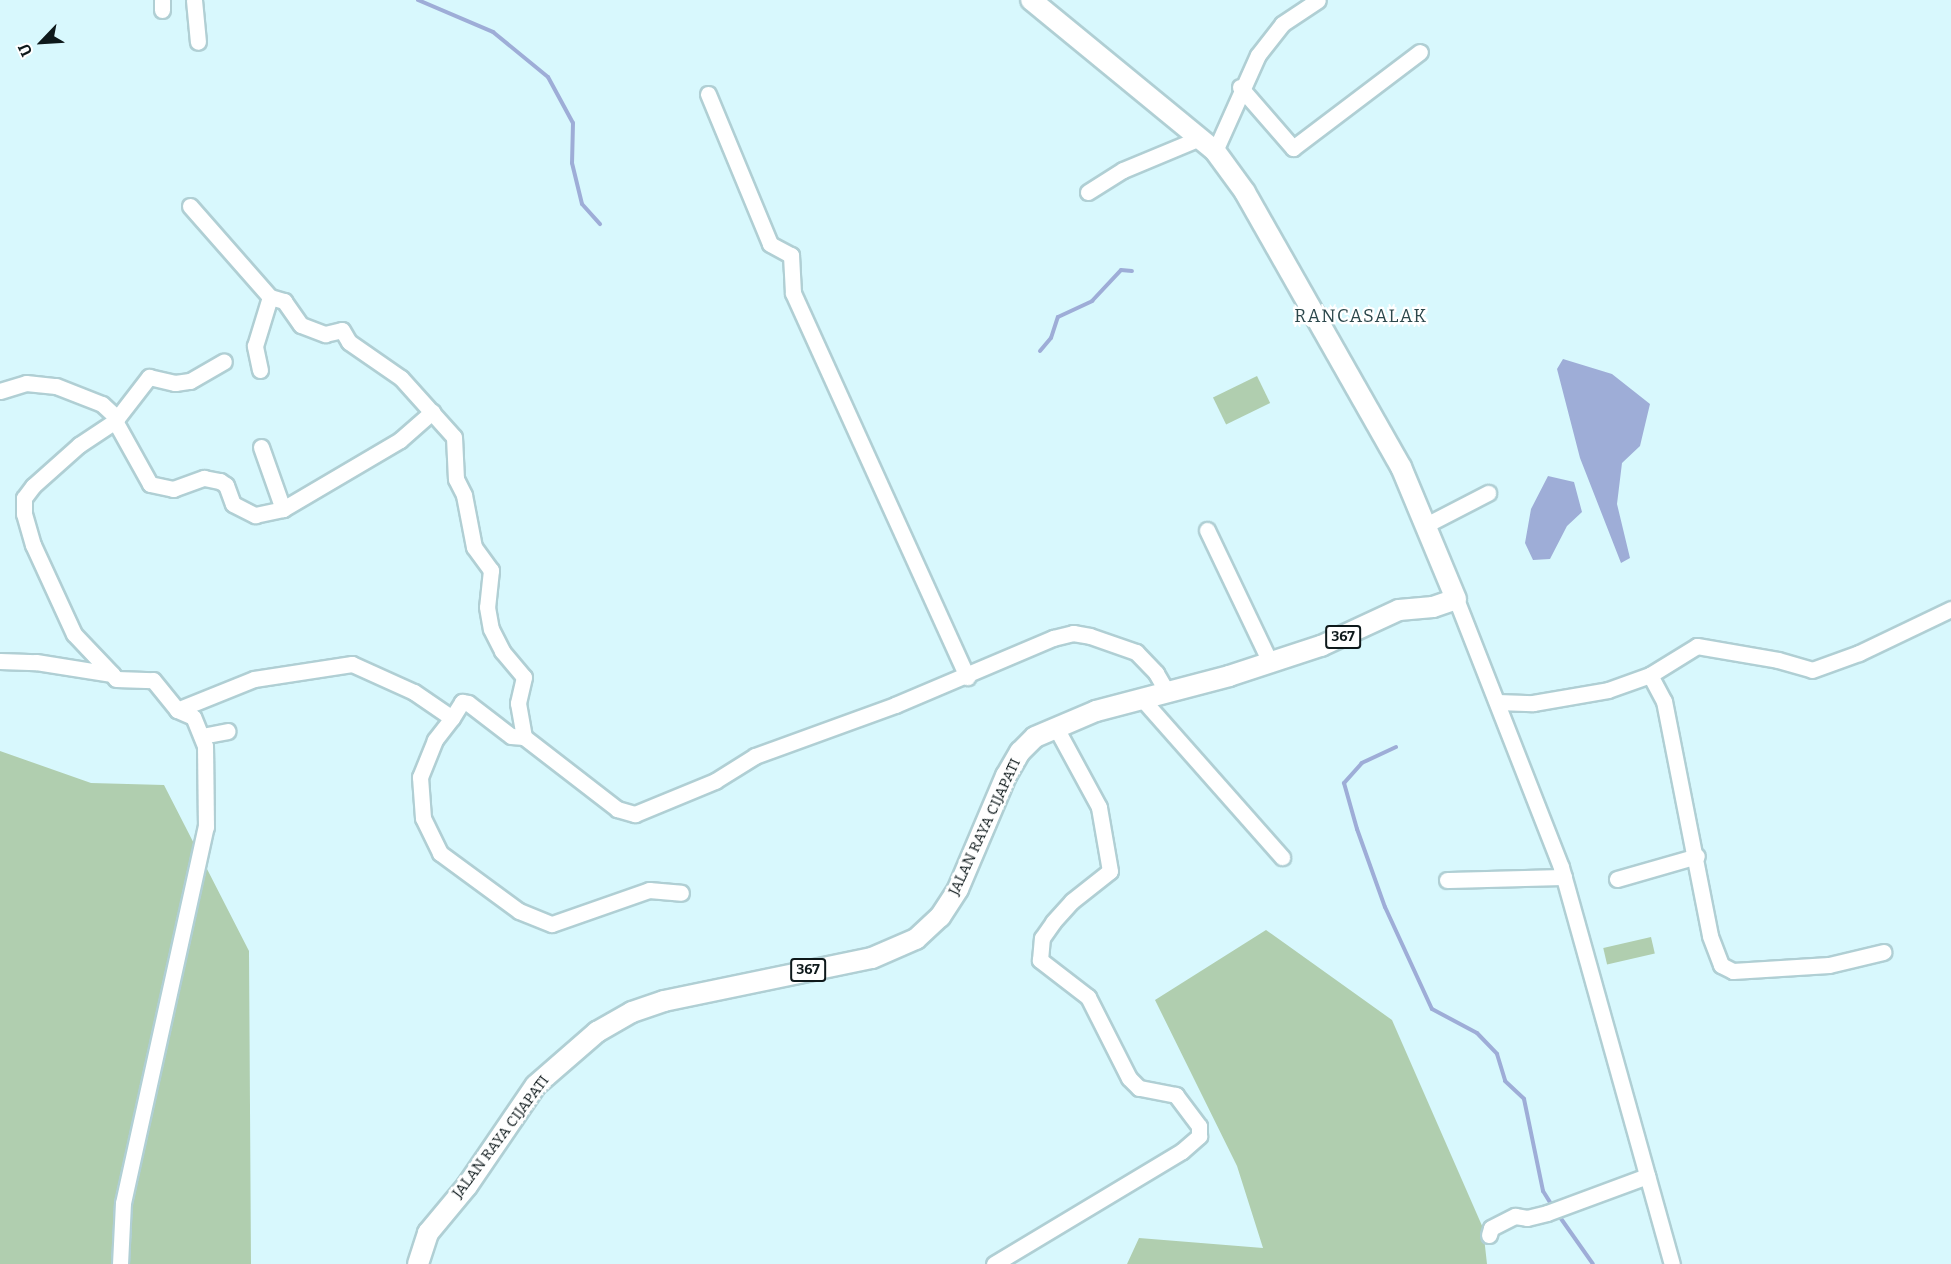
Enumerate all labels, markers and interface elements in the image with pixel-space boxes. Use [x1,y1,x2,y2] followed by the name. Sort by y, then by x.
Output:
[12,12,72,72] north arrow
[14,40,36,59] text: U
[1294,305,1428,327] district label: RANCASALAK
[1325,626,1361,648] road number: 367
[945,756,1025,898] street label: JALAN RAYA CIJAPATI
[790,959,826,981] road number: 367
[449,1072,553,1202] street label: JALAN RAYA CIJAPATI

